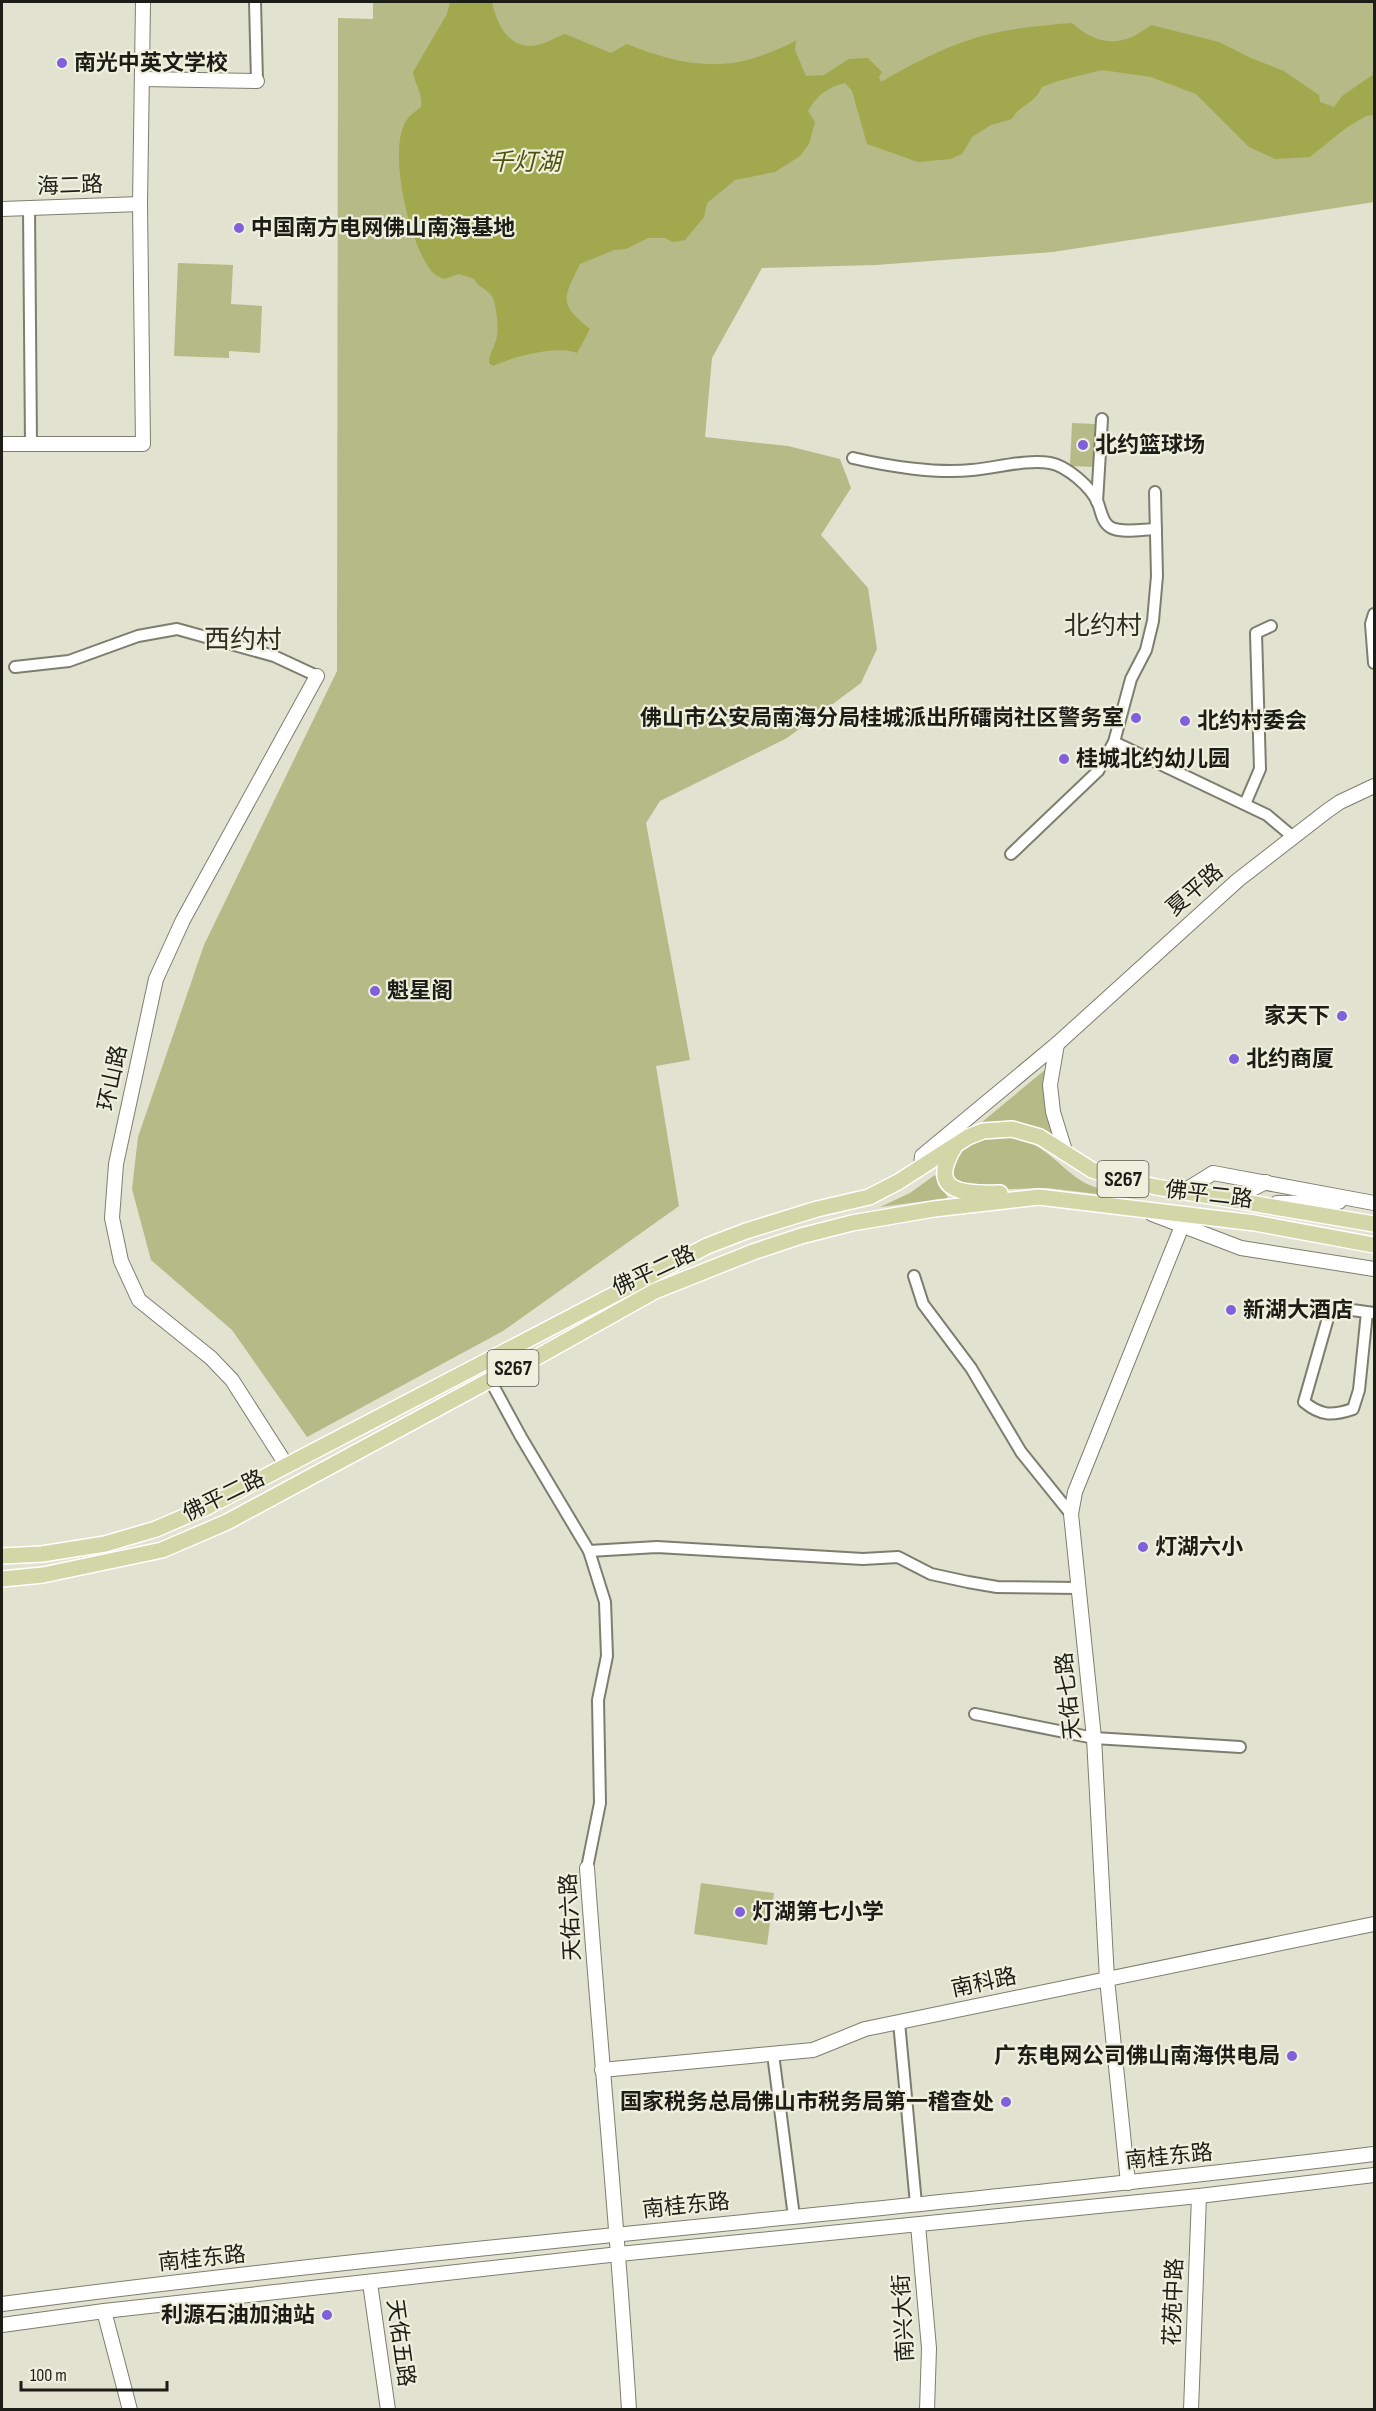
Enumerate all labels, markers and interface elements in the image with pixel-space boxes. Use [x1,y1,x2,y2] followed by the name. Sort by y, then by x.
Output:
[74,50,228,77] place label: 南光中英文学校
[55,56,69,70] marker: 南光中英文学校
[489,148,565,177] water label: 千灯湖
[37,171,103,201] street label: 海二路
[251,215,515,242] place label: 中国南方电网佛山南海基地
[232,221,246,235] marker: 中国南方电网佛山南海基地
[1095,432,1205,459] place label: 北约篮球场
[1076,438,1090,452] marker: 北约篮球场
[1064,611,1142,642] district label: 北约村
[204,625,282,656] district label: 西约村
[640,705,1124,732] place label: 佛山市公安局南海分局桂城派出所礌岗社区警务室
[1197,708,1307,735] place label: 北约村委会
[1129,711,1143,725] marker: 佛山市公安局南海分局桂城派出所礌岗社区警务室
[1178,714,1192,728] marker: 北约村委会
[1076,746,1230,773] place label: 桂城北约幼儿园
[1057,752,1071,766] marker: 桂城北约幼儿园
[1161,858,1229,922] street label: 夏平路
[387,978,453,1005] place label: 魁星阁
[368,984,382,998] marker: 魁星阁
[1264,1003,1330,1030] place label: 家天下
[1335,1009,1349,1023] marker: 家天下
[93,1043,133,1113] street label: 环山路
[1246,1046,1334,1073] place label: 北约商厦
[1227,1052,1241,1066] marker: 北约商厦
[1098,1161,1148,1197] road number: S267
[1164,1176,1254,1214] street label: 佛平二路
[608,1240,700,1302] street label: 佛平二路
[1243,1297,1353,1324] place label: 新湖大酒店
[1224,1303,1238,1317] marker: 新湖大酒店
[488,1350,538,1386] road number: S267
[179,1465,269,1527] street label: 佛平二路
[1155,1534,1243,1561] place label: 灯湖六小
[1136,1540,1150,1554] marker: 灯湖六小
[1051,1651,1087,1741] street label: 天佑七路
[555,1872,587,1962] street label: 天佑六路
[752,1899,884,1926] place label: 灯湖第七小学
[733,1905,747,1919] marker: 灯湖第七小学
[949,1963,1019,2003] street label: 南科路
[994,2043,1280,2070] place label: 广东电网公司佛山南海供电局
[1285,2049,1299,2063] marker: 广东电网公司佛山南海供电局
[620,2089,994,2116] place label: 国家税务总局佛山市税务局第一稽查处
[999,2095,1013,2109] marker: 国家税务总局佛山市税务局第一稽查处
[1124,2139,1214,2175] street label: 南桂东路
[641,2188,731,2224] street label: 南桂东路
[157,2241,247,2277] street label: 南桂东路
[1159,2258,1189,2346] street label: 花苑中路
[888,2273,920,2363] street label: 南兴大街
[381,2298,419,2388] street label: 天佑五路
[161,2302,315,2329] place label: 利源石油加油站
[320,2308,334,2322] marker: 利源石油加油站
[21,2354,166,2392] scale bar
[30,2365,67,2386] text: 100 m

